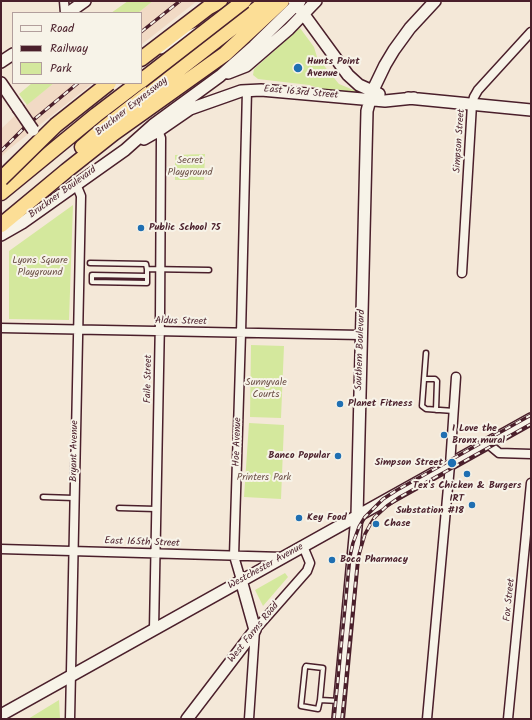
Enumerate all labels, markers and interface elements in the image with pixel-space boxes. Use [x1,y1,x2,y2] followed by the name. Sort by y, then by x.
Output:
[12,12,142,84] legend
[50,19,74,38] text: Road
[50,39,88,58] text: Railway
[307,56,360,80] place label: Hunts Point Avenue
[50,59,72,78] text: Park
[292,62,304,74] marker: Hunts Point Avenue
[94,75,170,139] street label: Bruckner Expressway
[263,84,339,102] street label: East 163rd Street
[452,109,468,173] street label: Simpson Street
[168,155,212,178] park label: Secret Playground
[27,164,99,222] street label: Bruckner Boulevard
[149,222,220,234] place label: Public School 75
[136,223,146,233] marker: Public School 75
[12,255,68,278] park label: Lyons Square Playground
[354,309,368,391] street label: Southern Boulevard
[155,316,207,328] street label: Aldus Street
[143,355,155,403] street label: Faile Street
[245,377,287,400] park label: Sunnyvale Courts
[348,398,412,410] place label: Planet Fitness
[335,399,345,409] marker: Planet Fitness
[231,417,245,467] street label: Hoe Avenue
[68,420,82,482] street label: Bryant Avenue
[452,423,505,446] place label: I Love the Bronx mural
[439,430,449,440] marker: I Love the Bronx mural
[268,450,330,462] place label: Banco Popular
[333,451,343,461] marker: Banco Popular
[375,457,443,469] place label: Simpson Street
[446,457,458,469] marker: Simpson Street
[462,469,472,479] marker: Tex's Chicken & Burgers
[237,472,291,484] park label: Printers Park
[413,480,521,492] place label: Tex's Chicken & Burgers
[396,493,464,516] place label: IRT Substation #18
[467,500,477,510] marker: IRT Substation #18
[307,512,347,524] place label: Key Food
[294,513,304,523] marker: Key Food
[384,518,410,530] place label: Chase
[371,519,381,529] marker: Chase
[104,536,180,550] street label: East 165th Street
[226,541,306,593] street label: Westchester Avenue
[340,554,408,566] place label: Boca Pharmacy
[327,555,337,565] marker: Boca Pharmacy
[502,578,518,622] street label: Fox Street
[226,600,282,666] street label: West Farms Road

